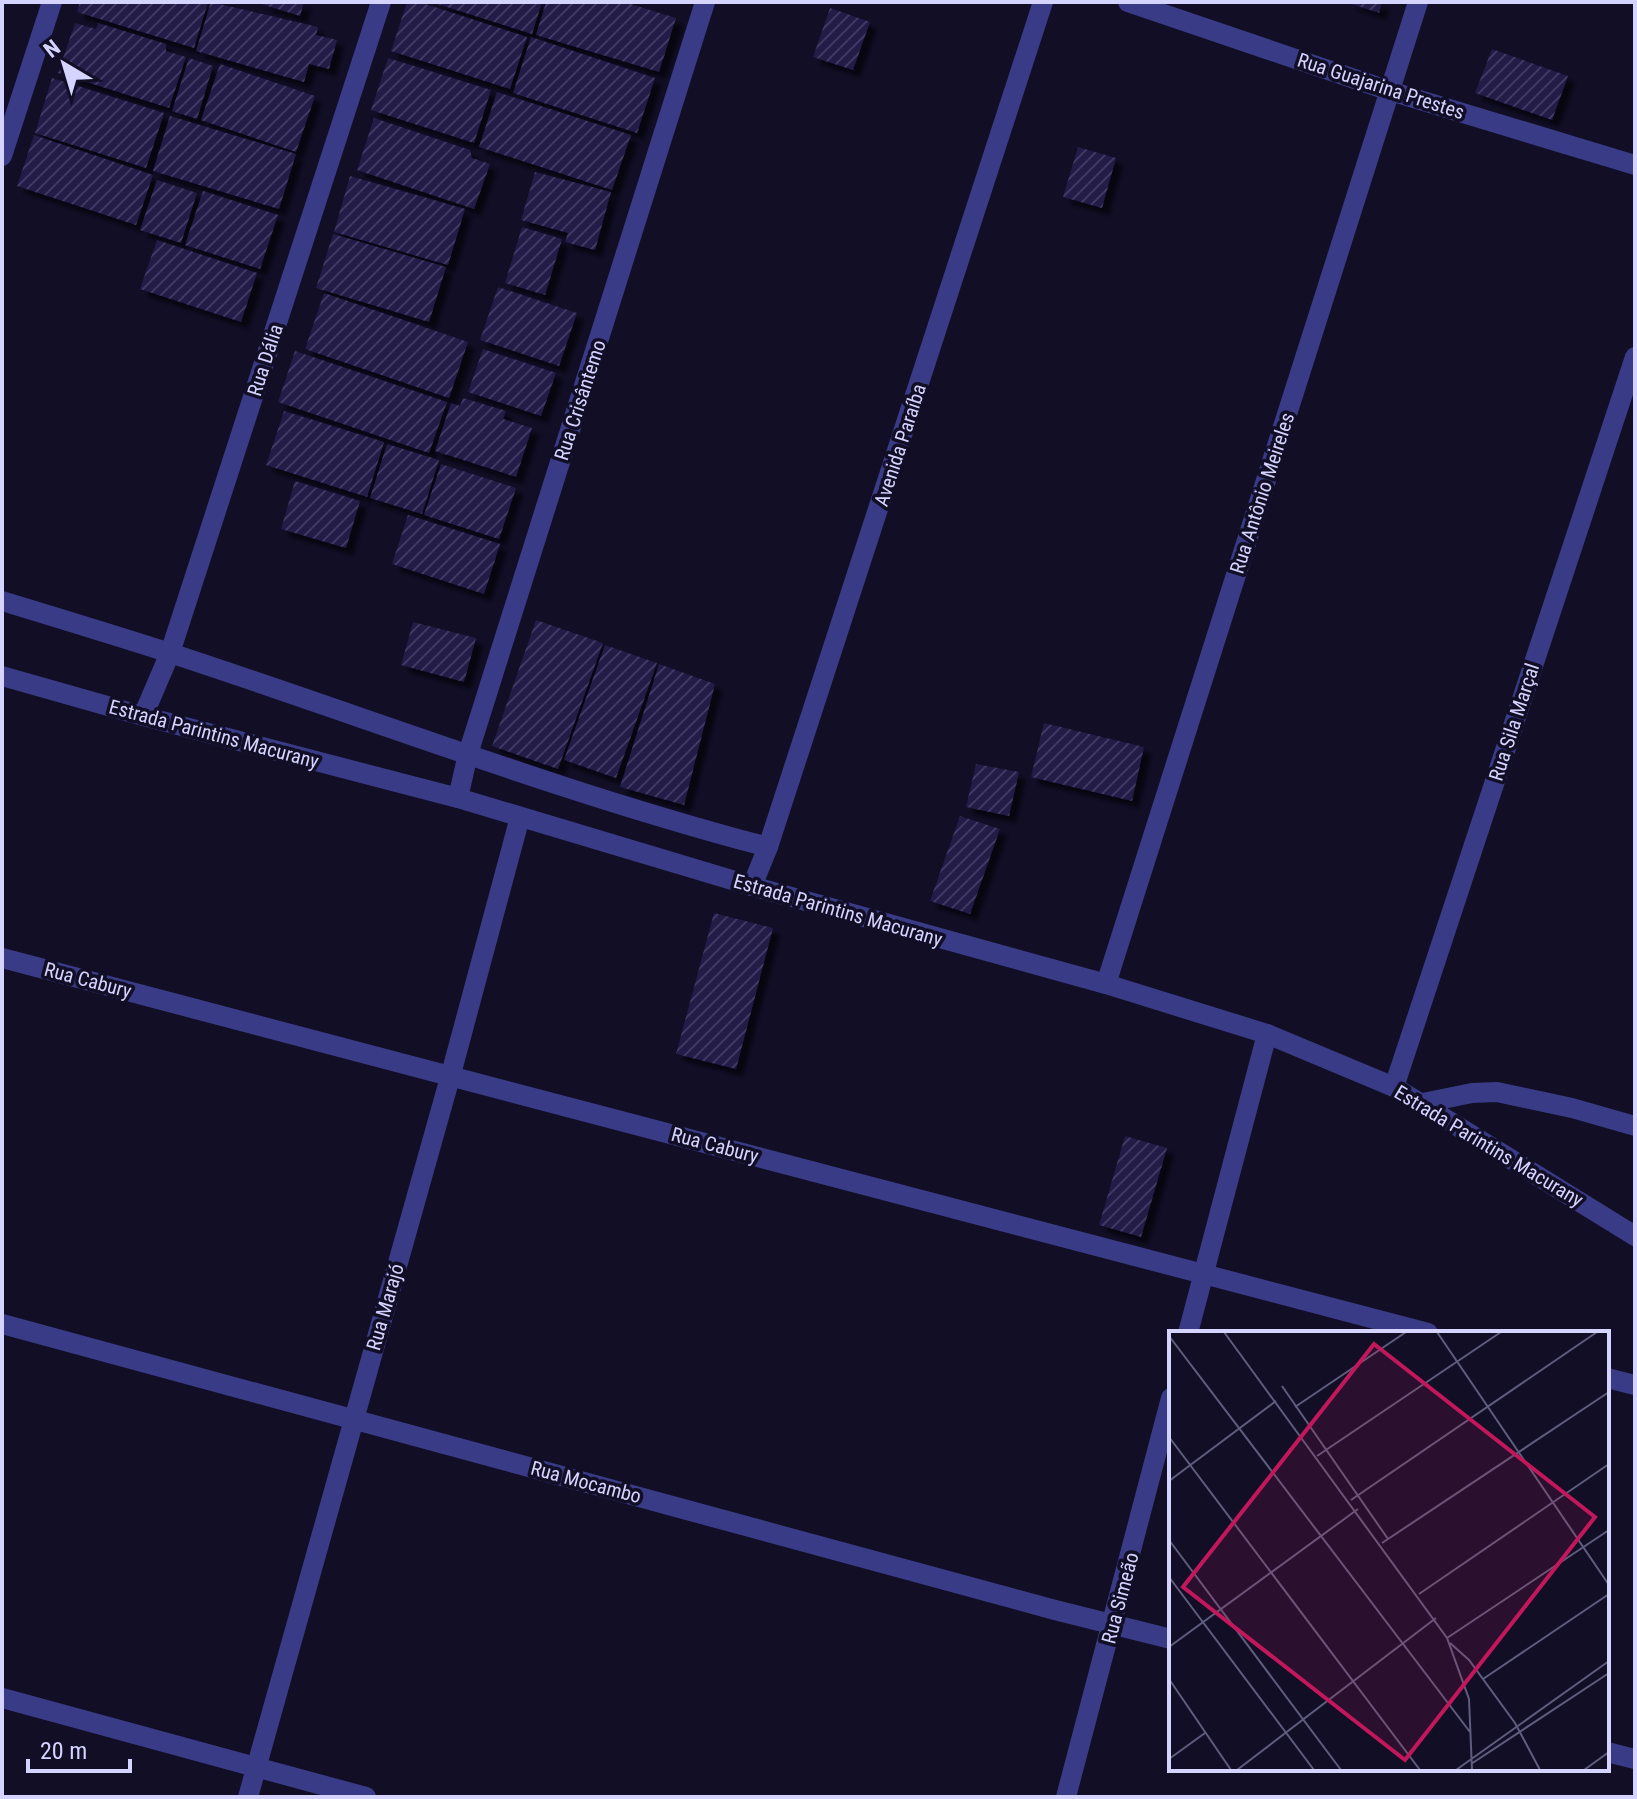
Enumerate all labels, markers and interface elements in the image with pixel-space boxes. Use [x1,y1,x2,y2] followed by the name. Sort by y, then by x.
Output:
[24,24,104,104] north arrow
[39,35,65,63] text: N
[1295,48,1467,124] street label: Rua Guajarina Prestes
[242,321,288,399] street label: Rua Dália
[549,337,611,463] street label: Rua Crisântemo
[869,381,931,509] street label: Avenida Paraíba
[1225,409,1299,577] street label: Rua Antônio Meireles
[1484,660,1544,784] street label: Rua Sila Marçal
[107,694,321,774] street label: Estrada Parintins Macurany
[731,869,945,951] street label: Estrada Parintins Macurany
[42,957,134,1003] street label: Rua Cabury
[1390,1080,1588,1212] street label: Estrada Parintins Macurany
[669,1122,761,1168] street label: Rua Cabury
[361,1261,409,1353] street label: Rua Marajó
[1169,1331,1609,1771] inset map
[528,1456,644,1508] street label: Rua Mocambo
[1096,1550,1144,1646] street label: Rua Simeão
[28,1723,130,1773] scale bar
[40,1737,87,1765] text: 20 m

